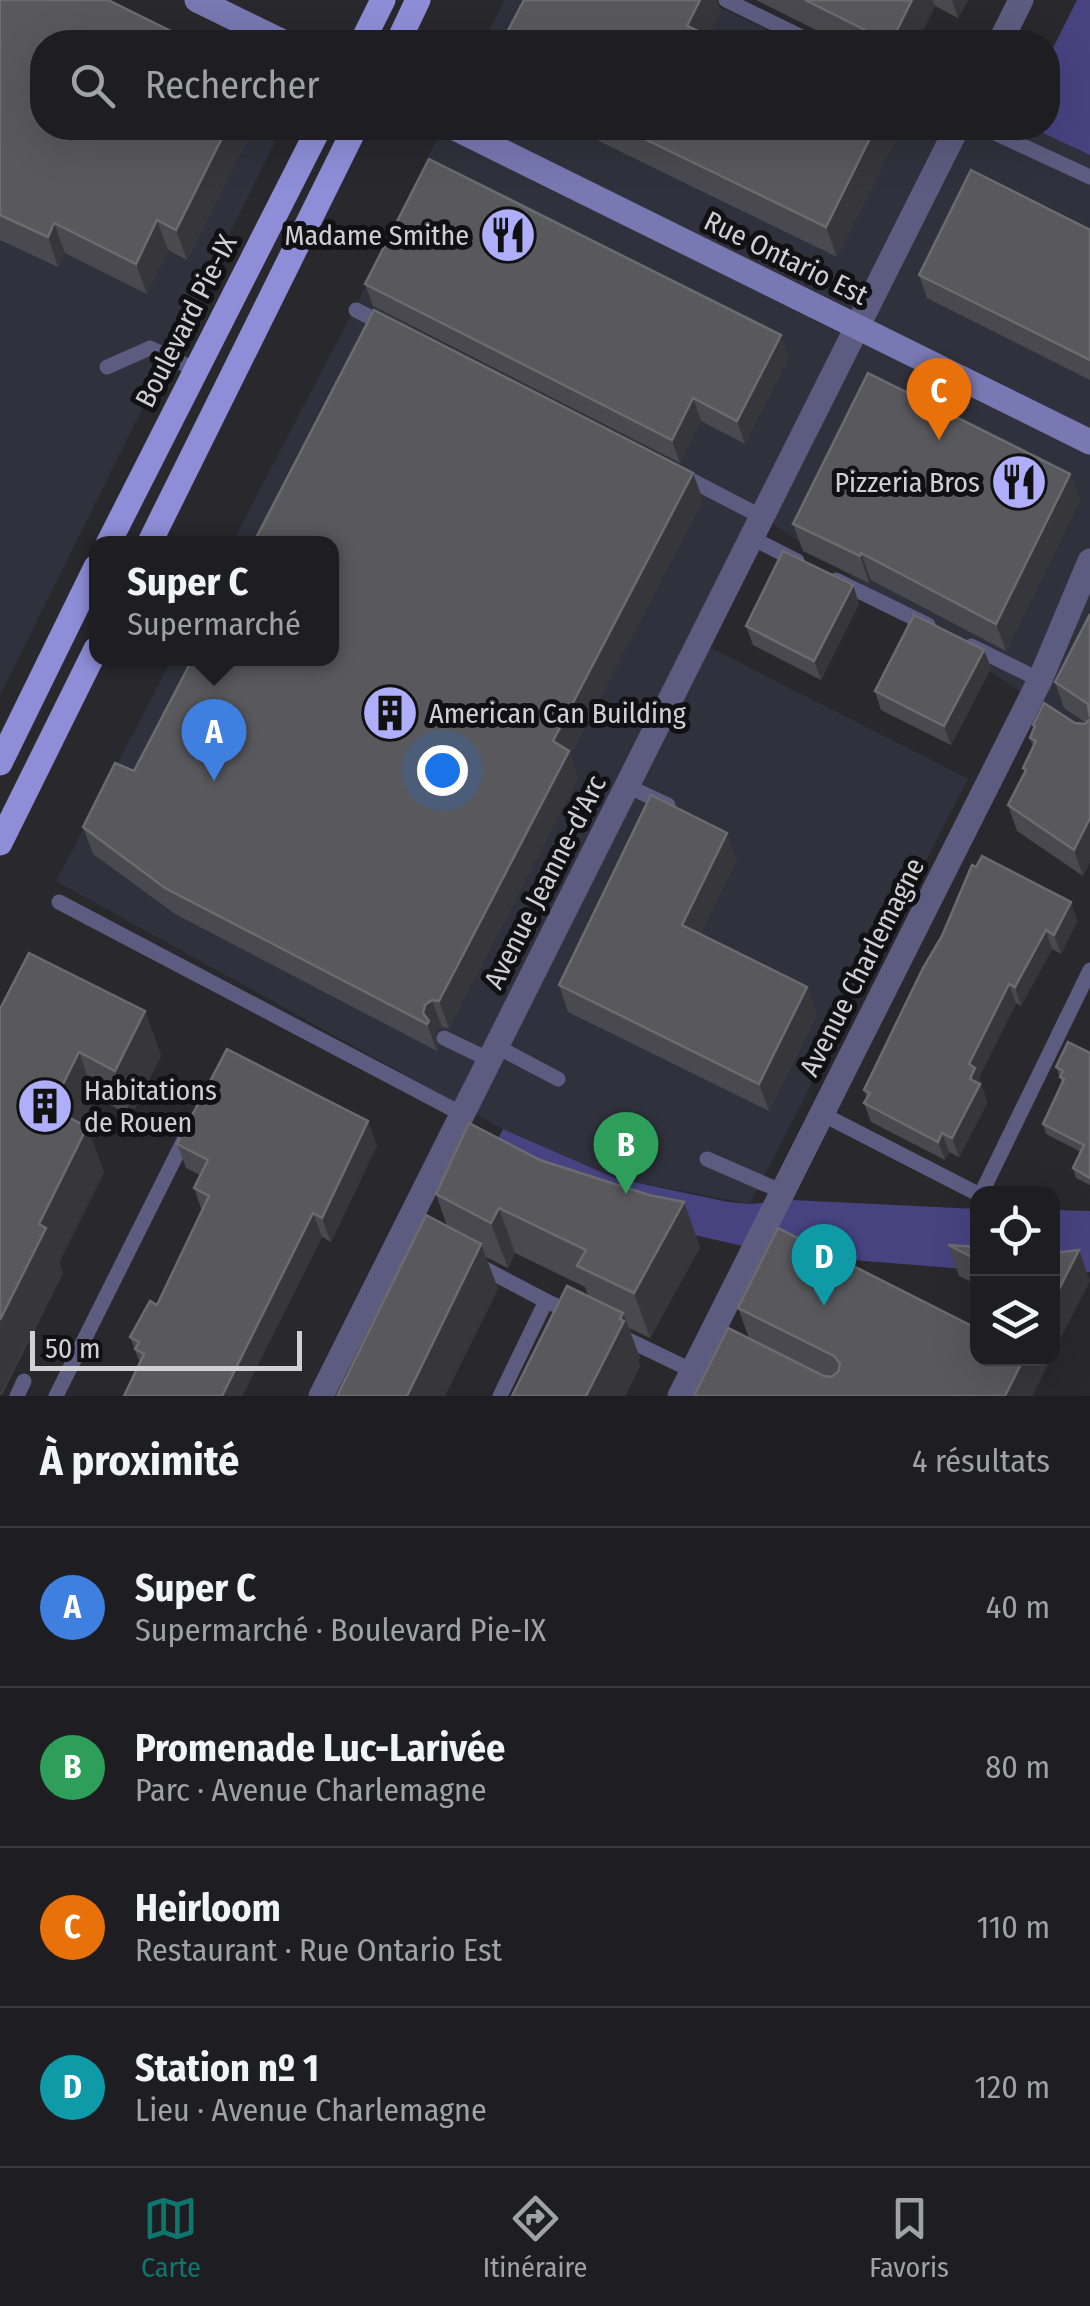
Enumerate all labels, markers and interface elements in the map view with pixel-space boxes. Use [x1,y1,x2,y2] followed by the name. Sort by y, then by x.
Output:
[30,30,1060,140] search box
[65,58,120,113] icon: search
[145,62,320,108] text: Rechercher
[699,204,874,312] street label: Rue Ontario Est
[478,205,538,265] restaurant icon: Madame Smithe
[284,219,469,252] place label: Madame Smithe
[128,229,244,413] street label: Boulevard Pie-IX
[906,358,972,440] pin: C
[989,452,1049,512] restaurant icon: Pizzeria Bros
[834,466,980,499] place label: Pizzeria Bros
[89,536,339,666] popup
[127,559,248,605] text: Super C
[127,605,301,643] text: Supermarché
[360,683,420,743] building icon: American Can Building
[429,697,687,730] place label: American Can Building
[182,698,246,781] pin: A
[417,745,468,796] your location
[477,770,613,994] street label: Avenue Jeanne-d'Arc
[793,852,931,1082] street label: Avenue Charlemagne
[84,1074,217,1139] place label: Habitations de Rouen
[15,1076,75,1136] building icon: Habitations de Rouen
[594,1112,658,1194] pin: B
[970,1186,1060,1366] map controls
[970,1186,1060,1276] button: locate
[792,1224,856,1306] pin: D
[970,1276,1060,1366] button: layers
[30,1326,302,1370] scale bar
[45,1332,101,1365] text: 50 m
[40,1436,239,1486] text: À proximité
[912,1442,1050,1480] text: 4 résultats
[135,1565,256,1611] text: Super C
[64,1588,81,1626] text: A
[986,1588,1050,1626] text: 40 m
[135,1611,546,1649] text: Supermarché · Boulevard Pie-IX
[135,1725,505,1771] text: Promenade Luc-Larivée
[64,1748,81,1786] text: B
[985,1748,1050,1786] text: 80 m
[135,1771,487,1809] text: Parc · Avenue Charlemagne
[135,1885,281,1931] text: Heirloom
[64,1908,81,1946] text: C
[977,1908,1050,1946] text: 110 m
[135,1931,502,1969] text: Restaurant · Rue Ontario Est
[135,2045,319,2091] text: Station nº 1
[63,2068,82,2106] text: D
[975,2068,1050,2106] text: 120 m
[135,2091,487,2129] text: Lieu · Avenue Charlemagne
[141,2191,201,2284] tab: Carte
[483,2191,587,2284] tab: Itinéraire
[869,2191,949,2284] tab: Favoris

